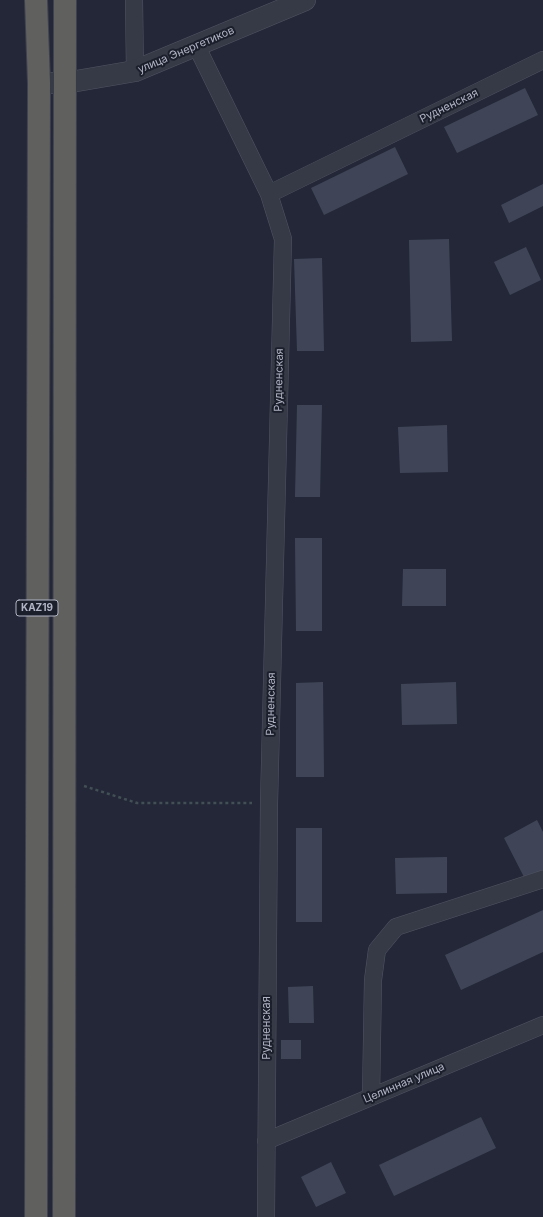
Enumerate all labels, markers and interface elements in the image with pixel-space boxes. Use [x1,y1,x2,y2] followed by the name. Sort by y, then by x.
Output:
[136,24,236,76] street label: улица Энергетиков
[418,86,480,126] street label: Рудненская
[272,348,286,412] street label: Рудненская
[16,600,58,616] road number: KAZ19
[264,672,278,736] street label: Рудненская
[260,996,274,1060] street label: Рудненская
[361,1060,447,1106] street label: Целинная улица

